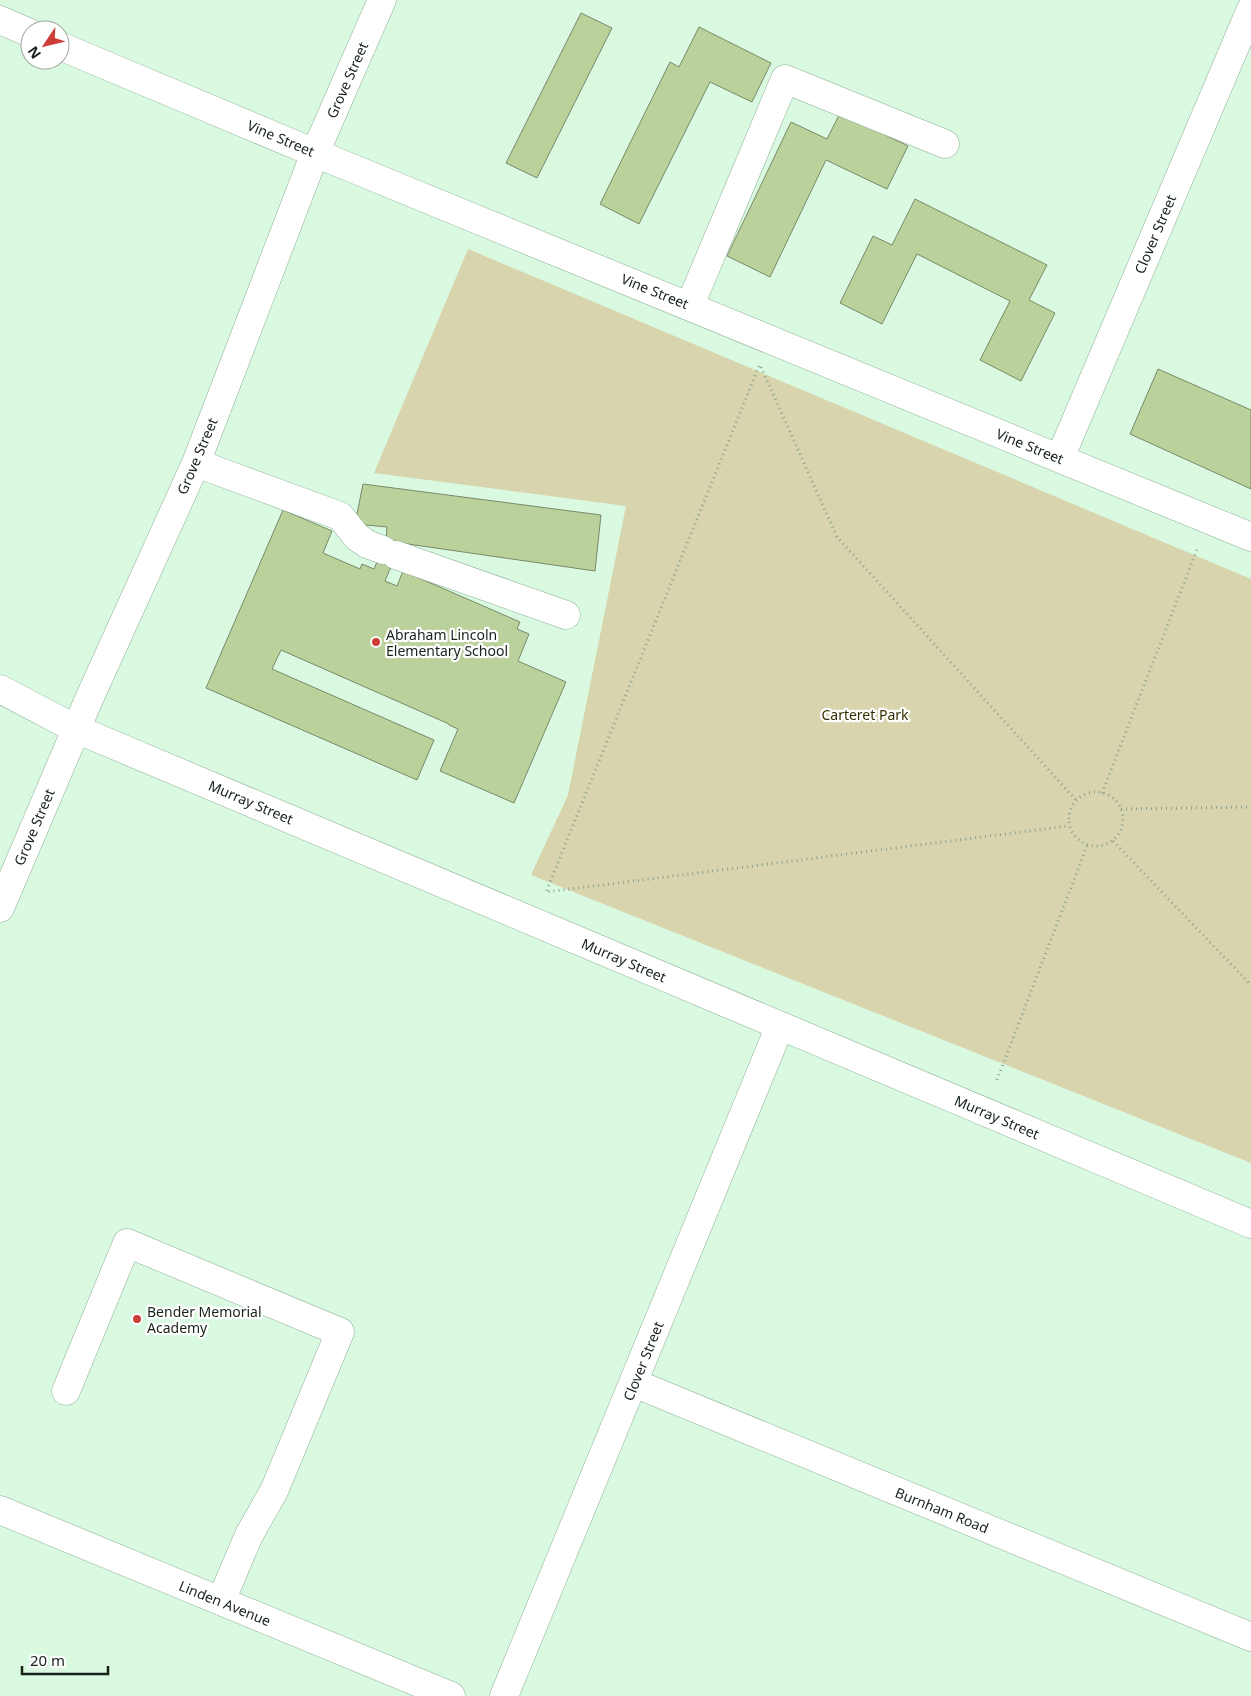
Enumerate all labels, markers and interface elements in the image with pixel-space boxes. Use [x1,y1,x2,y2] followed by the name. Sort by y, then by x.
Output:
[20,20,70,70] north arrow
[322,39,372,121] street label: Grove Street
[23,43,45,63] text: N
[244,115,318,161] street label: Vine Street
[1130,192,1180,276] street label: Clover Street
[618,269,692,313] street label: Vine Street
[172,415,222,497] street label: Grove Street
[993,424,1067,468] street label: Vine Street
[386,625,508,660] place label: Abraham Lincoln Elementary School
[370,636,382,648] marker: Abraham Lincoln Elementary School
[821,705,909,724] park label: Carteret Park
[206,776,296,828] street label: Murray Street
[9,786,59,868] street label: Grove Street
[579,934,669,986] street label: Murray Street
[952,1091,1042,1143] street label: Murray Street
[147,1302,262,1337] place label: Bender Memorial Academy
[131,1313,143,1325] marker: Bender Memorial Academy
[618,1318,668,1404] street label: Clover Street
[893,1483,991,1537] street label: Burnham Road
[176,1576,274,1630] street label: Linden Avenue
[22,1644,109,1676] scale bar
[30,1650,65,1670] text: 20 m

